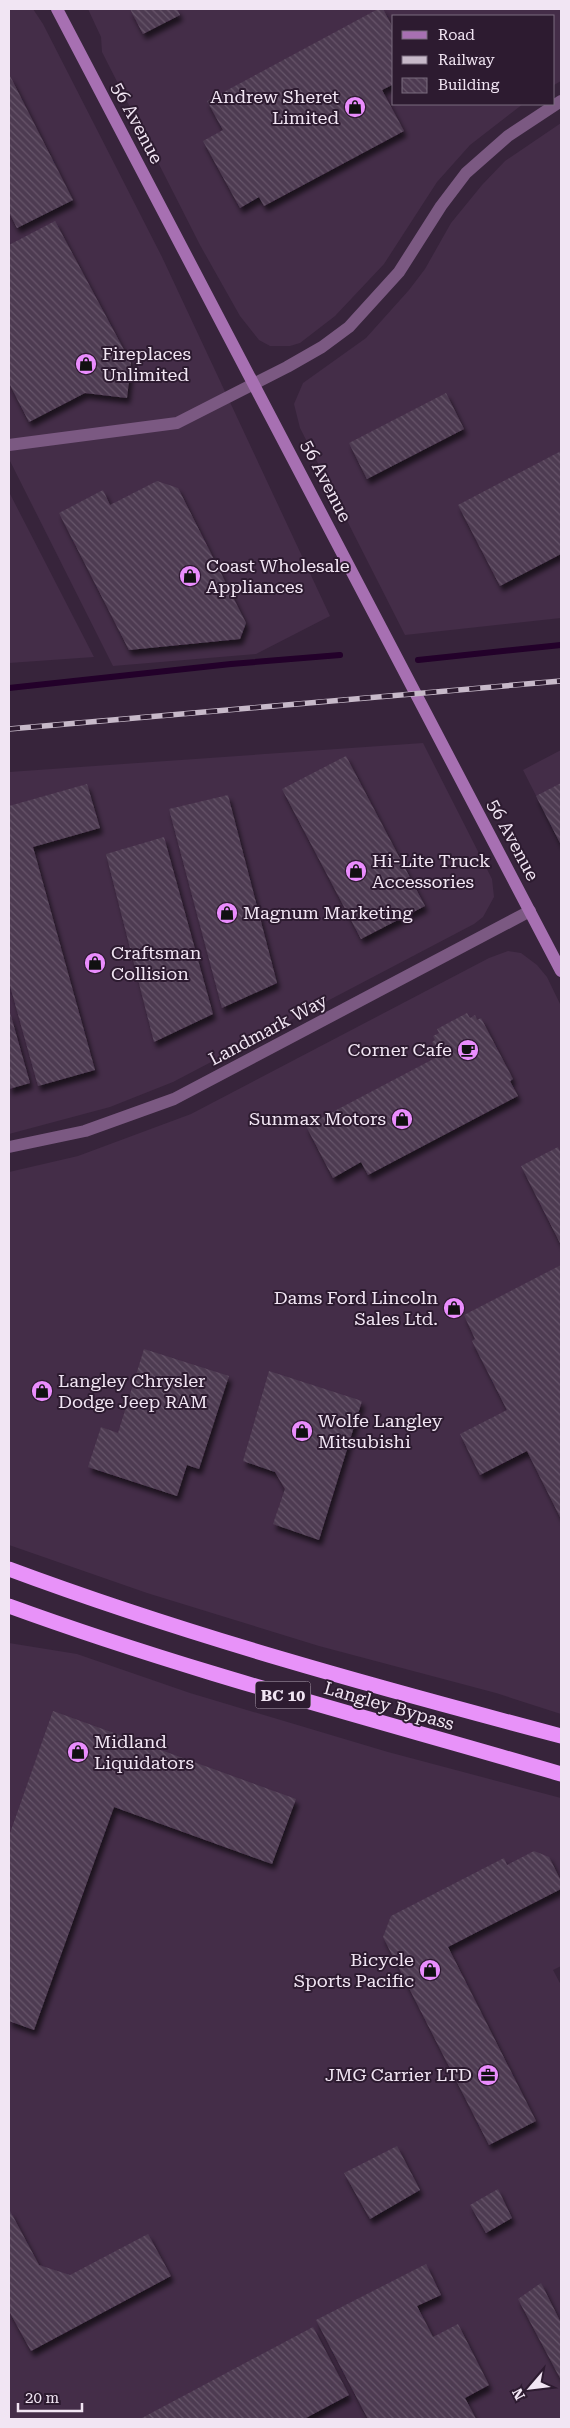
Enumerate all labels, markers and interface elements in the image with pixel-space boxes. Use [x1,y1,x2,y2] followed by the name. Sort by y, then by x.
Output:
[392,15,555,105] legend
[438,26,475,44] text: Road
[438,51,495,69] text: Railway
[438,76,500,94] text: Building
[107,78,168,167] street label: 56 Avenue
[210,86,339,128] place label: Andrew Sheret Limited
[343,95,367,119] shop icon: Andrew Sheret Limited
[102,343,191,385] place label: Fireplaces Unlimited
[74,352,98,376] shop icon: Fireplaces Unlimited
[297,436,356,525] street label: 56 Avenue
[206,555,350,597] place label: Coast Wholesale Appliances
[178,564,202,588] shop icon: Coast Wholesale Appliances
[483,795,544,884] street label: 56 Avenue
[372,850,491,892] place label: Hi-Lite Truck Accessories
[344,859,368,883] shop icon: Hi-Lite Truck Accessories
[215,901,239,925] shop icon: Magnum Marketing
[243,902,414,923] place label: Magnum Marketing
[111,942,202,984] place label: Craftsman Collision
[83,951,107,975] shop icon: Craftsman Collision
[205,989,331,1070] street label: Landmark Way
[456,1038,480,1062] cafe icon: Corner Cafe
[348,1039,452,1060] place label: Corner Cafe
[390,1107,414,1131] shop icon: Sunmax Motors
[249,1108,386,1129] place label: Sunmax Motors
[274,1287,438,1329] place label: Dams Ford Lincoln Sales Ltd.
[442,1296,466,1320] shop icon: Dams Ford Lincoln Sales Ltd.
[58,1370,207,1412] place label: Langley Chrysler Dodge Jeep RAM
[30,1379,54,1403] shop icon: Langley Chrysler Dodge Jeep RAM
[318,1410,443,1452] place label: Wolfe Langley Mitsubishi
[290,1419,314,1443] shop icon: Wolfe Langley Mitsubishi
[322,1677,457,1734] street label: Langley Bypass
[256,1682,310,1708] road number: BC 10
[94,1731,194,1773] place label: Midland Liquidators
[66,1740,90,1764] shop icon: Midland Liquidators
[294,1949,414,1991] place label: Bicycle Sports Pacific
[418,1958,442,1982] shop icon: Bicycle Sports Pacific
[476,2063,500,2087] office icon: JMG Carrier LTD
[325,2064,472,2085] place label: JMG Carrier LTD
[505,2363,555,2413] north arrow
[18,2380,81,2412] scale bar
[509,2385,528,2403] text: N
[25,2389,60,2407] text: 20 m

